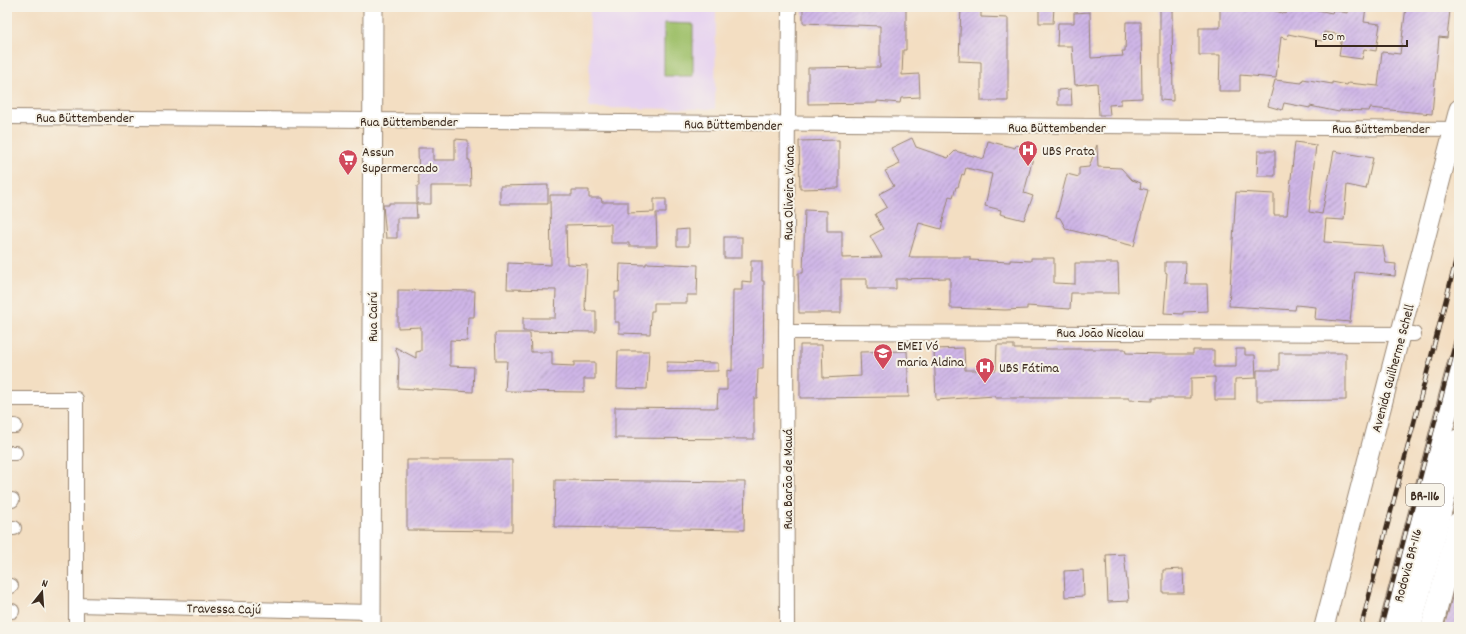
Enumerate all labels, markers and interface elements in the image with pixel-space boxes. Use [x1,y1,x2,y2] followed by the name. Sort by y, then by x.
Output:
[1316,22,1407,48] scale bar
[1322,29,1345,46] text: 50 m
[36,109,135,129] street label: Rua Büttembender
[360,113,459,133] street label: Rua Büttembender
[684,115,783,137] street label: Rua Büttembender
[1008,119,1107,139] street label: Rua Büttembender
[1332,120,1431,140] street label: Rua Büttembender
[1017,139,1039,167] hospital icon: UBS Prata
[1042,142,1095,162] place label: UBS Prata
[362,143,438,179] place label: Assun Supermercado
[779,145,801,241] street label: Rua Oliveira Viana
[337,148,359,176] supermarket icon: Assun Supermercado
[364,292,384,342] street label: Rua Cairú
[1367,302,1421,435] street label: Avenida Guilherme Schell
[1056,324,1144,344] street label: Rua João Nicolau
[897,337,964,373] place label: EMEI Vó maria Aldina
[872,342,894,370] school or university icon: EMEI Vó maria Aldina
[974,356,996,384] hospital icon: UBS Fátima
[999,359,1059,379] place label: UBS Fátima
[779,428,799,530] street label: Rua Barão de Mauá
[1406,484,1444,506] road number: BR-116
[1390,526,1428,604] street label: Rodovia BR-116
[22,572,62,612] north arrow
[39,576,50,593] text: N
[187,599,261,621] street label: Travessa Cajú

